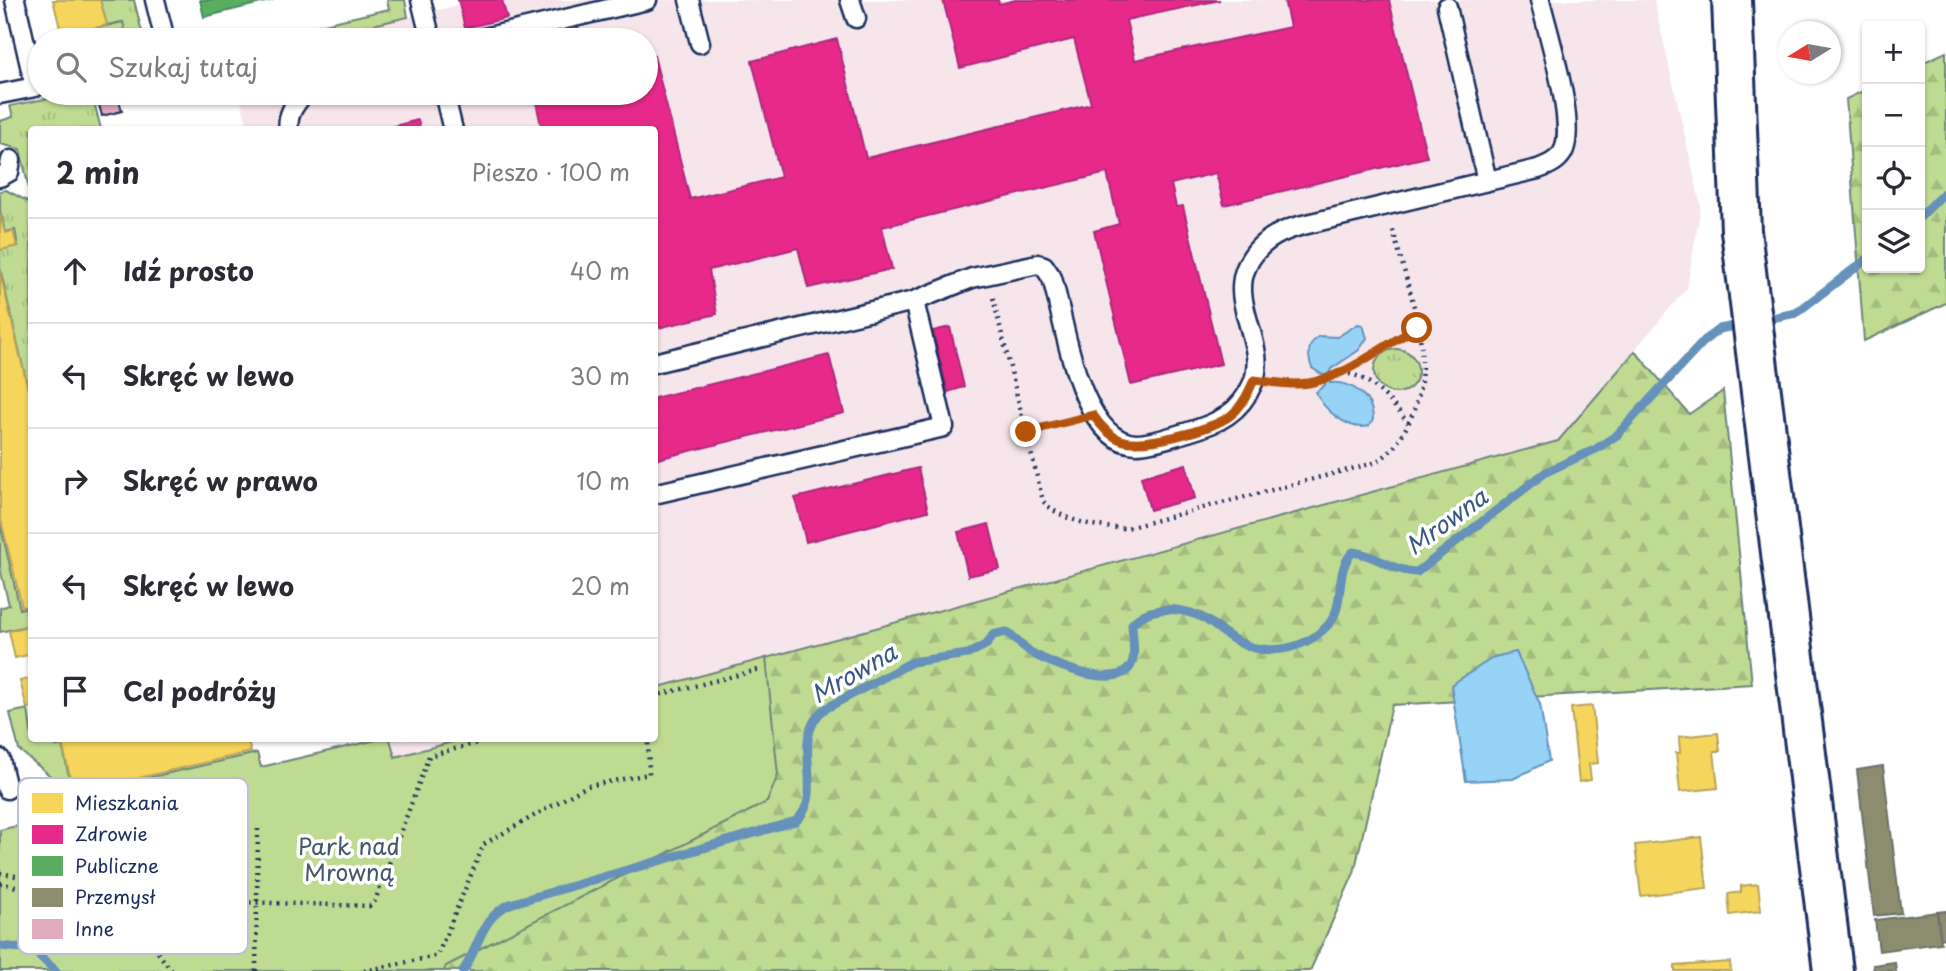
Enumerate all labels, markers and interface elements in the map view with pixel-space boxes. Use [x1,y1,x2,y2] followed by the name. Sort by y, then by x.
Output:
[1778,21,1841,84] north arrow
[1862,21,1925,273] map controls
[1862,21,1925,84] button: +
[28,28,658,105] search box
[108,47,258,86] text: Szukaj tutaj
[52,48,90,86] icon: search
[1862,84,1925,147] button: −
[1862,147,1925,210] button: locate
[56,149,140,194] text: 2 min
[472,154,630,189] text: Pieszo · 100 m
[1862,210,1925,273] button: layers
[123,251,254,290] text: Idź prosto
[56,252,94,290] icon: ahead
[570,253,630,288] text: 40 m
[1401,312,1432,343] route start
[123,356,294,395] text: Skręć w lewo
[56,357,94,395] icon: left
[569,358,630,393] text: 30 m
[1010,416,1041,447] route end
[123,461,318,500] text: Skręć w prawo
[56,462,94,500] icon: right
[576,463,630,498] text: 10 m
[1397,478,1495,562] water label: Mrowna
[123,566,294,605] text: Skręć w lewo
[56,567,94,605] icon: left
[571,568,630,603] text: 20 m
[803,633,903,711] water label: Mrowna
[123,671,276,710] text: Cel podróży
[56,672,94,710] icon: arrive
[18,778,248,954] legend
[75,788,179,816] text: Mieszkania
[75,819,148,847] text: Zdrowie
[298,828,400,889] park label: Park nad Mrowną
[75,851,159,879] text: Publiczne
[75,882,155,910] text: Przemysł
[75,914,114,942] text: Inne

